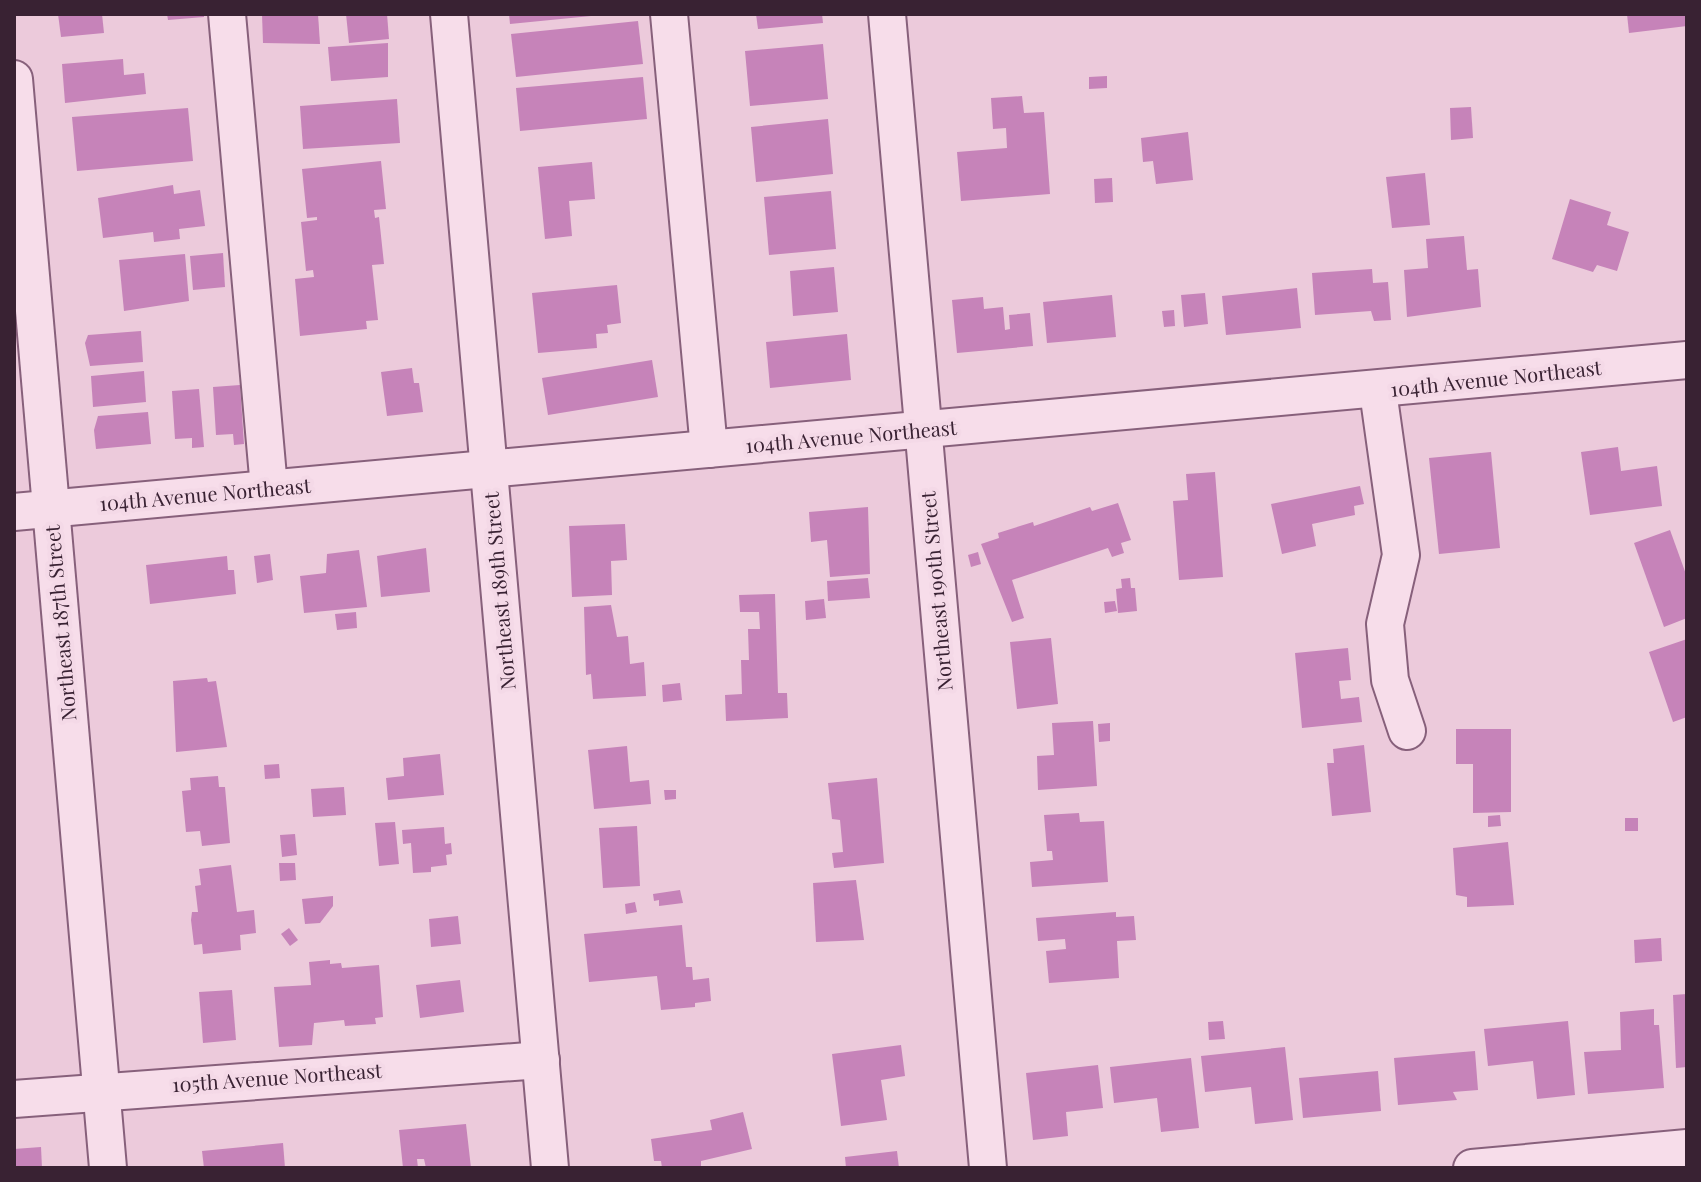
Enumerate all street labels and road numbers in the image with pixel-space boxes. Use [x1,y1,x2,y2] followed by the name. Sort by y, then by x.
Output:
[1389,353,1604,402] street label: 104th Avenue Northeast
[744,413,959,458] street label: 104th Avenue Northeast
[98,471,313,516] street label: 104th Avenue Northeast
[913,489,958,692] street label: Northeast 190th Street
[476,490,521,691] street label: Northeast 189th Street
[37,523,82,722] street label: Northeast 187th Street
[171,1056,384,1097] street label: 105th Avenue Northeast

